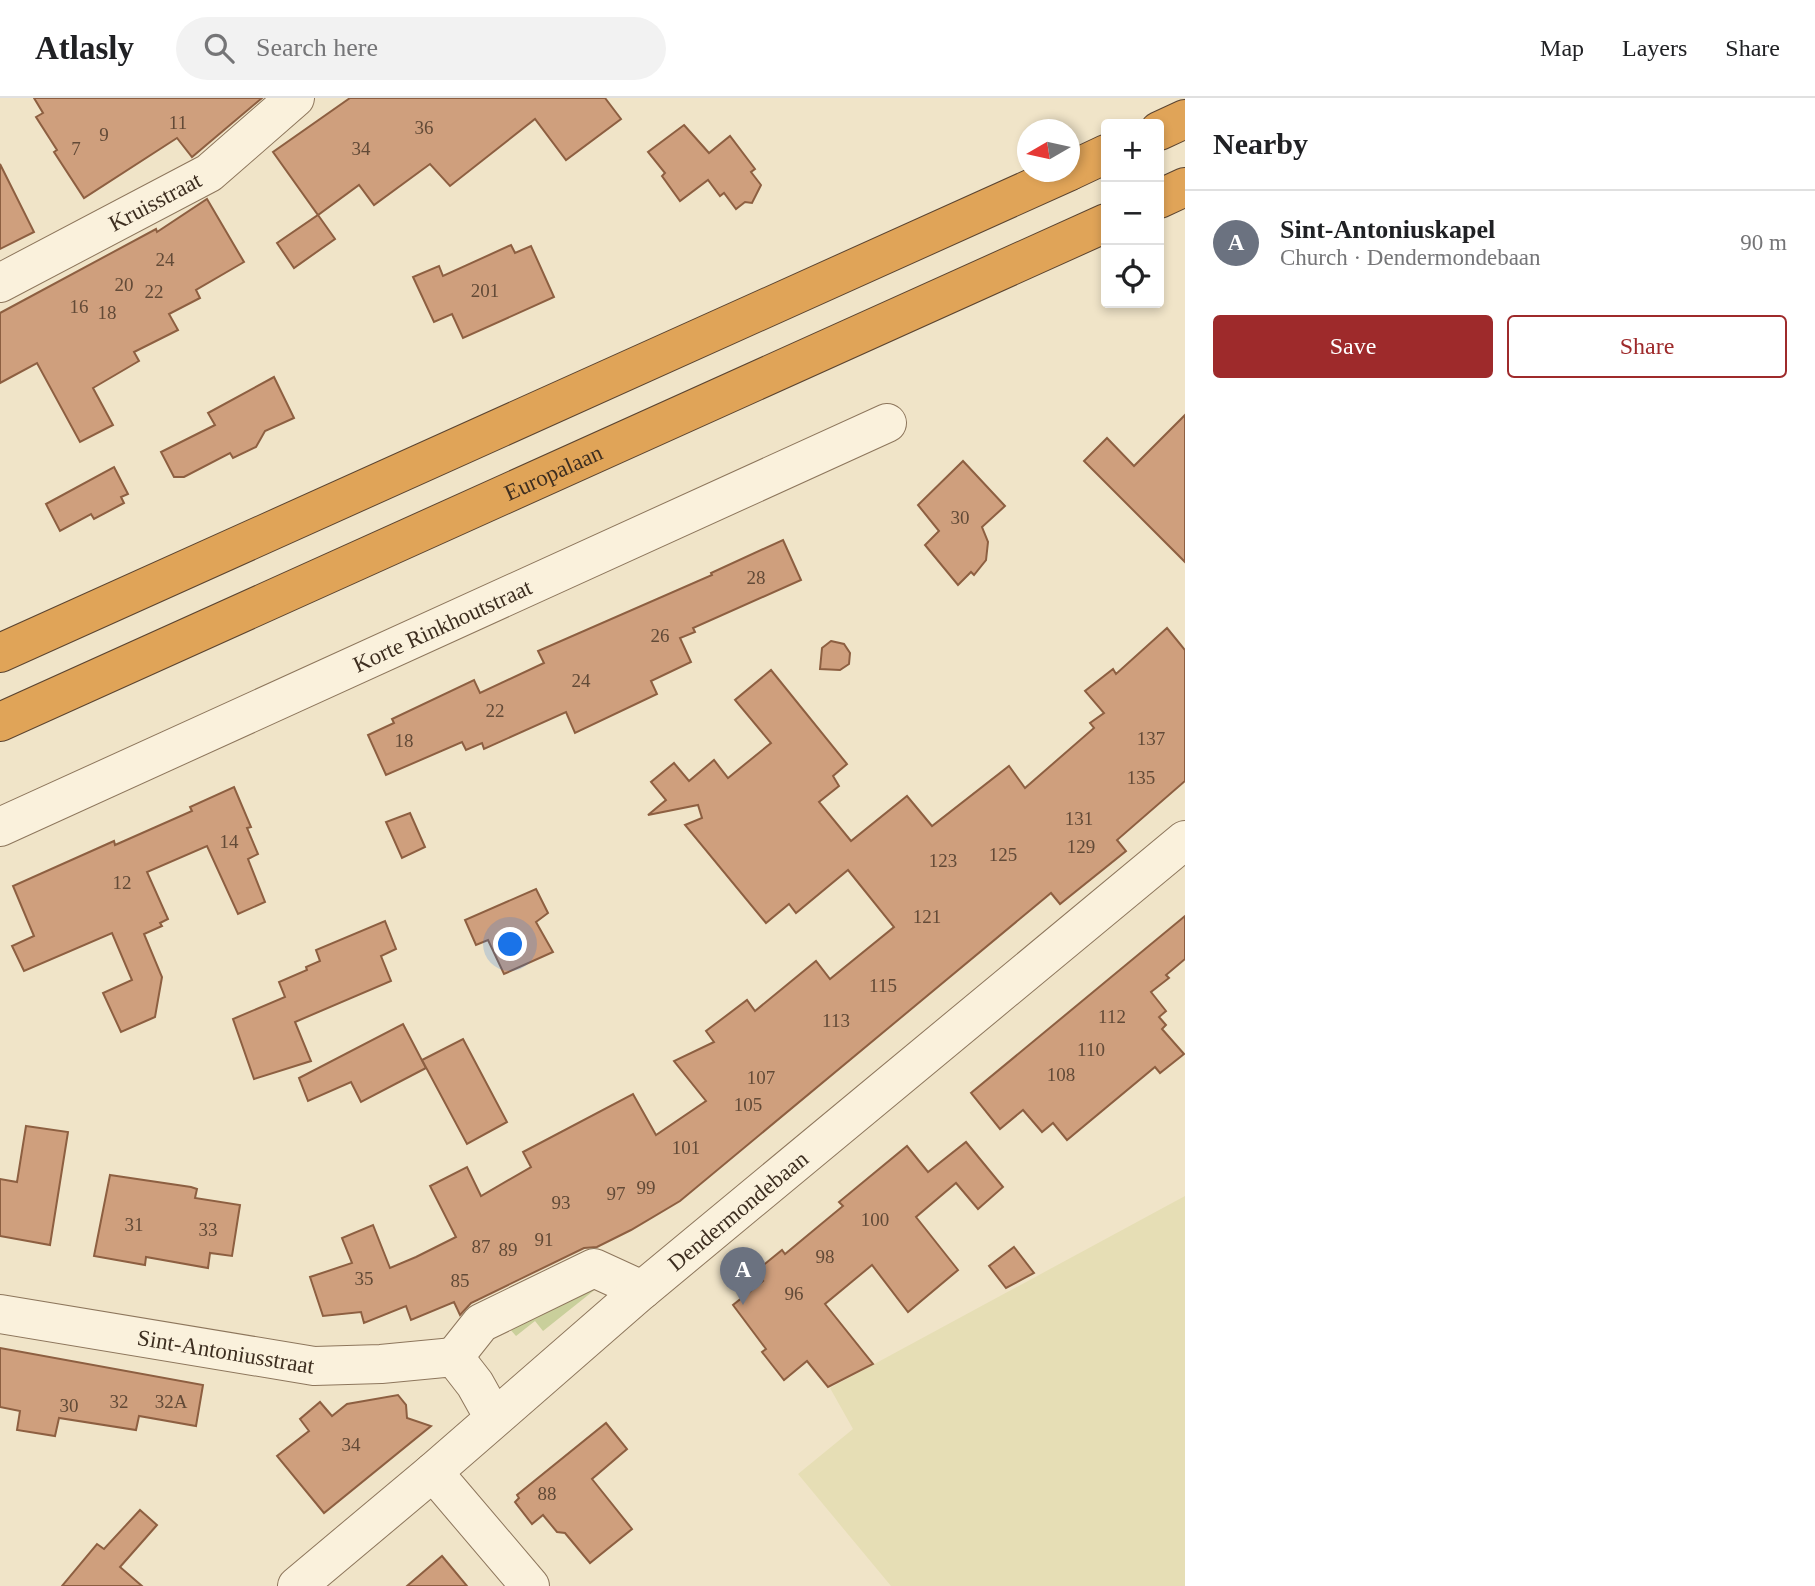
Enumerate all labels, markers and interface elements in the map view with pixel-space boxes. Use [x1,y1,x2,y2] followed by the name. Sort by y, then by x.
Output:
[176,17,666,80] search box
[200,29,238,67] icon: search
[35,30,134,66] text: Atlasly
[256,33,378,62] text: Search here
[1540,35,1584,61] text: Map
[1622,35,1687,61] text: Layers
[1725,35,1780,61] text: Share
[169,112,187,133] house number: 11
[415,117,434,138] house number: 36
[1017,119,1080,182] north arrow
[1101,119,1164,308] map controls
[1101,119,1164,182] button: +
[99,124,109,145] house number: 9
[1213,127,1308,160] text: Nearby
[71,138,81,159] house number: 7
[352,138,371,159] house number: 34
[105,167,206,237] street label: Kruisstraat
[1101,182,1164,245] button: −
[1280,215,1495,244] text: Sint-Antoniuskapel
[1228,230,1244,255] text: A
[1740,230,1787,255] text: 90 m
[1101,245,1164,308] button: locate
[1280,245,1541,270] text: Church · Dendermondebaan
[156,249,175,270] house number: 24
[115,274,134,295] house number: 20
[471,280,499,301] house number: 201
[145,281,164,302] house number: 22
[70,296,89,317] house number: 16
[98,302,117,323] house number: 18
[1213,315,1493,378] button: Save
[1507,315,1787,378] button: Share
[501,440,607,506] street label: Europalaan
[951,507,970,528] house number: 30
[747,567,766,588] house number: 28
[349,574,536,678] street label: Korte Rinkhoutstraat
[651,625,670,646] house number: 26
[572,670,591,691] house number: 24
[486,700,505,721] house number: 22
[1137,728,1165,749] house number: 137
[395,730,414,751] house number: 18
[1127,767,1155,788] house number: 135
[1065,808,1093,829] house number: 131
[220,831,239,852] house number: 14
[1067,836,1095,857] house number: 129
[989,844,1017,865] house number: 125
[929,850,957,871] house number: 123
[113,872,132,893] house number: 12
[913,906,941,927] house number: 121
[493,927,527,961] your location
[869,975,897,996] house number: 115
[1098,1006,1126,1027] house number: 112
[822,1010,850,1031] house number: 113
[1077,1039,1105,1060] house number: 110
[1047,1064,1075,1085] house number: 108
[747,1067,775,1088] house number: 107
[734,1094,762,1115] house number: 105
[672,1137,700,1158] house number: 101
[663,1146,813,1276] street label: Dendermondebaan
[637,1177,656,1198] house number: 99
[607,1183,626,1204] house number: 97
[552,1192,571,1213] house number: 93
[861,1209,889,1230] house number: 100
[125,1214,144,1235] house number: 31
[199,1219,218,1240] house number: 33
[535,1229,554,1250] house number: 91
[472,1236,491,1257] house number: 87
[499,1239,518,1260] house number: 89
[816,1246,835,1267] house number: 98
[720,1247,766,1305] pin: A
[355,1268,374,1289] house number: 35
[451,1270,470,1291] house number: 85
[785,1283,804,1304] house number: 96
[136,1325,317,1379] street label: Sint-Antoniusstraat
[110,1391,129,1412] house number: 32
[155,1391,188,1412] house number: 32A
[60,1395,79,1416] house number: 30
[342,1434,361,1455] house number: 34
[538,1483,557,1504] house number: 88

